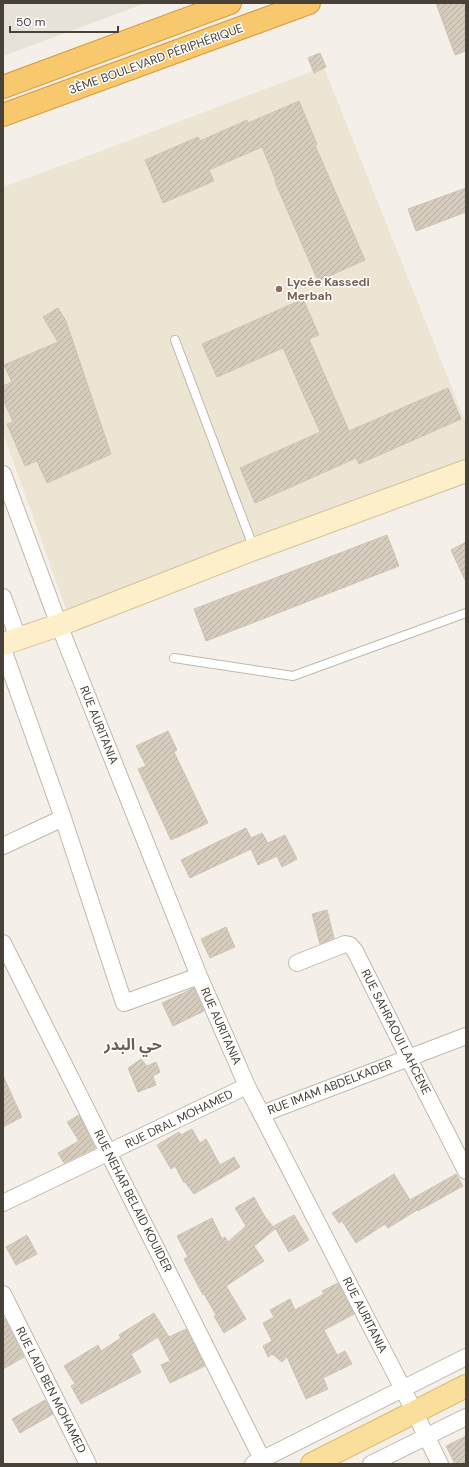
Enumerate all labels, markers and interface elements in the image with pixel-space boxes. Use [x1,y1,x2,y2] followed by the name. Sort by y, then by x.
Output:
[10,8,118,34] scale bar
[16,14,45,30] text: 50 m
[67,20,246,98] street label: 3ÈME BOULEVARD PÉRIPHÉRIQUE
[287,274,370,304] place label: Lycée Kassedi Merbah
[274,284,284,294] marker: Lycée Kassedi Merbah
[76,683,122,767] street label: RUE AURITANIA
[357,967,435,1098] street label: RUE SAHRAOUI LAHCENE
[197,985,245,1067] street label: RUE AURITANIA
[103,1034,162,1057] district label: حي البدر
[265,1056,395,1118] street label: RUE IMAM ABDELKADER
[122,1086,236,1152] street label: RUE DRAL MOHAMED
[90,1127,176,1275] street label: RUE NEHAR BELAID KOUIDER
[339,1274,391,1356] street label: RUE AURITANIA
[12,1324,90,1456] street label: RUE LAID BEN MOHAMED

